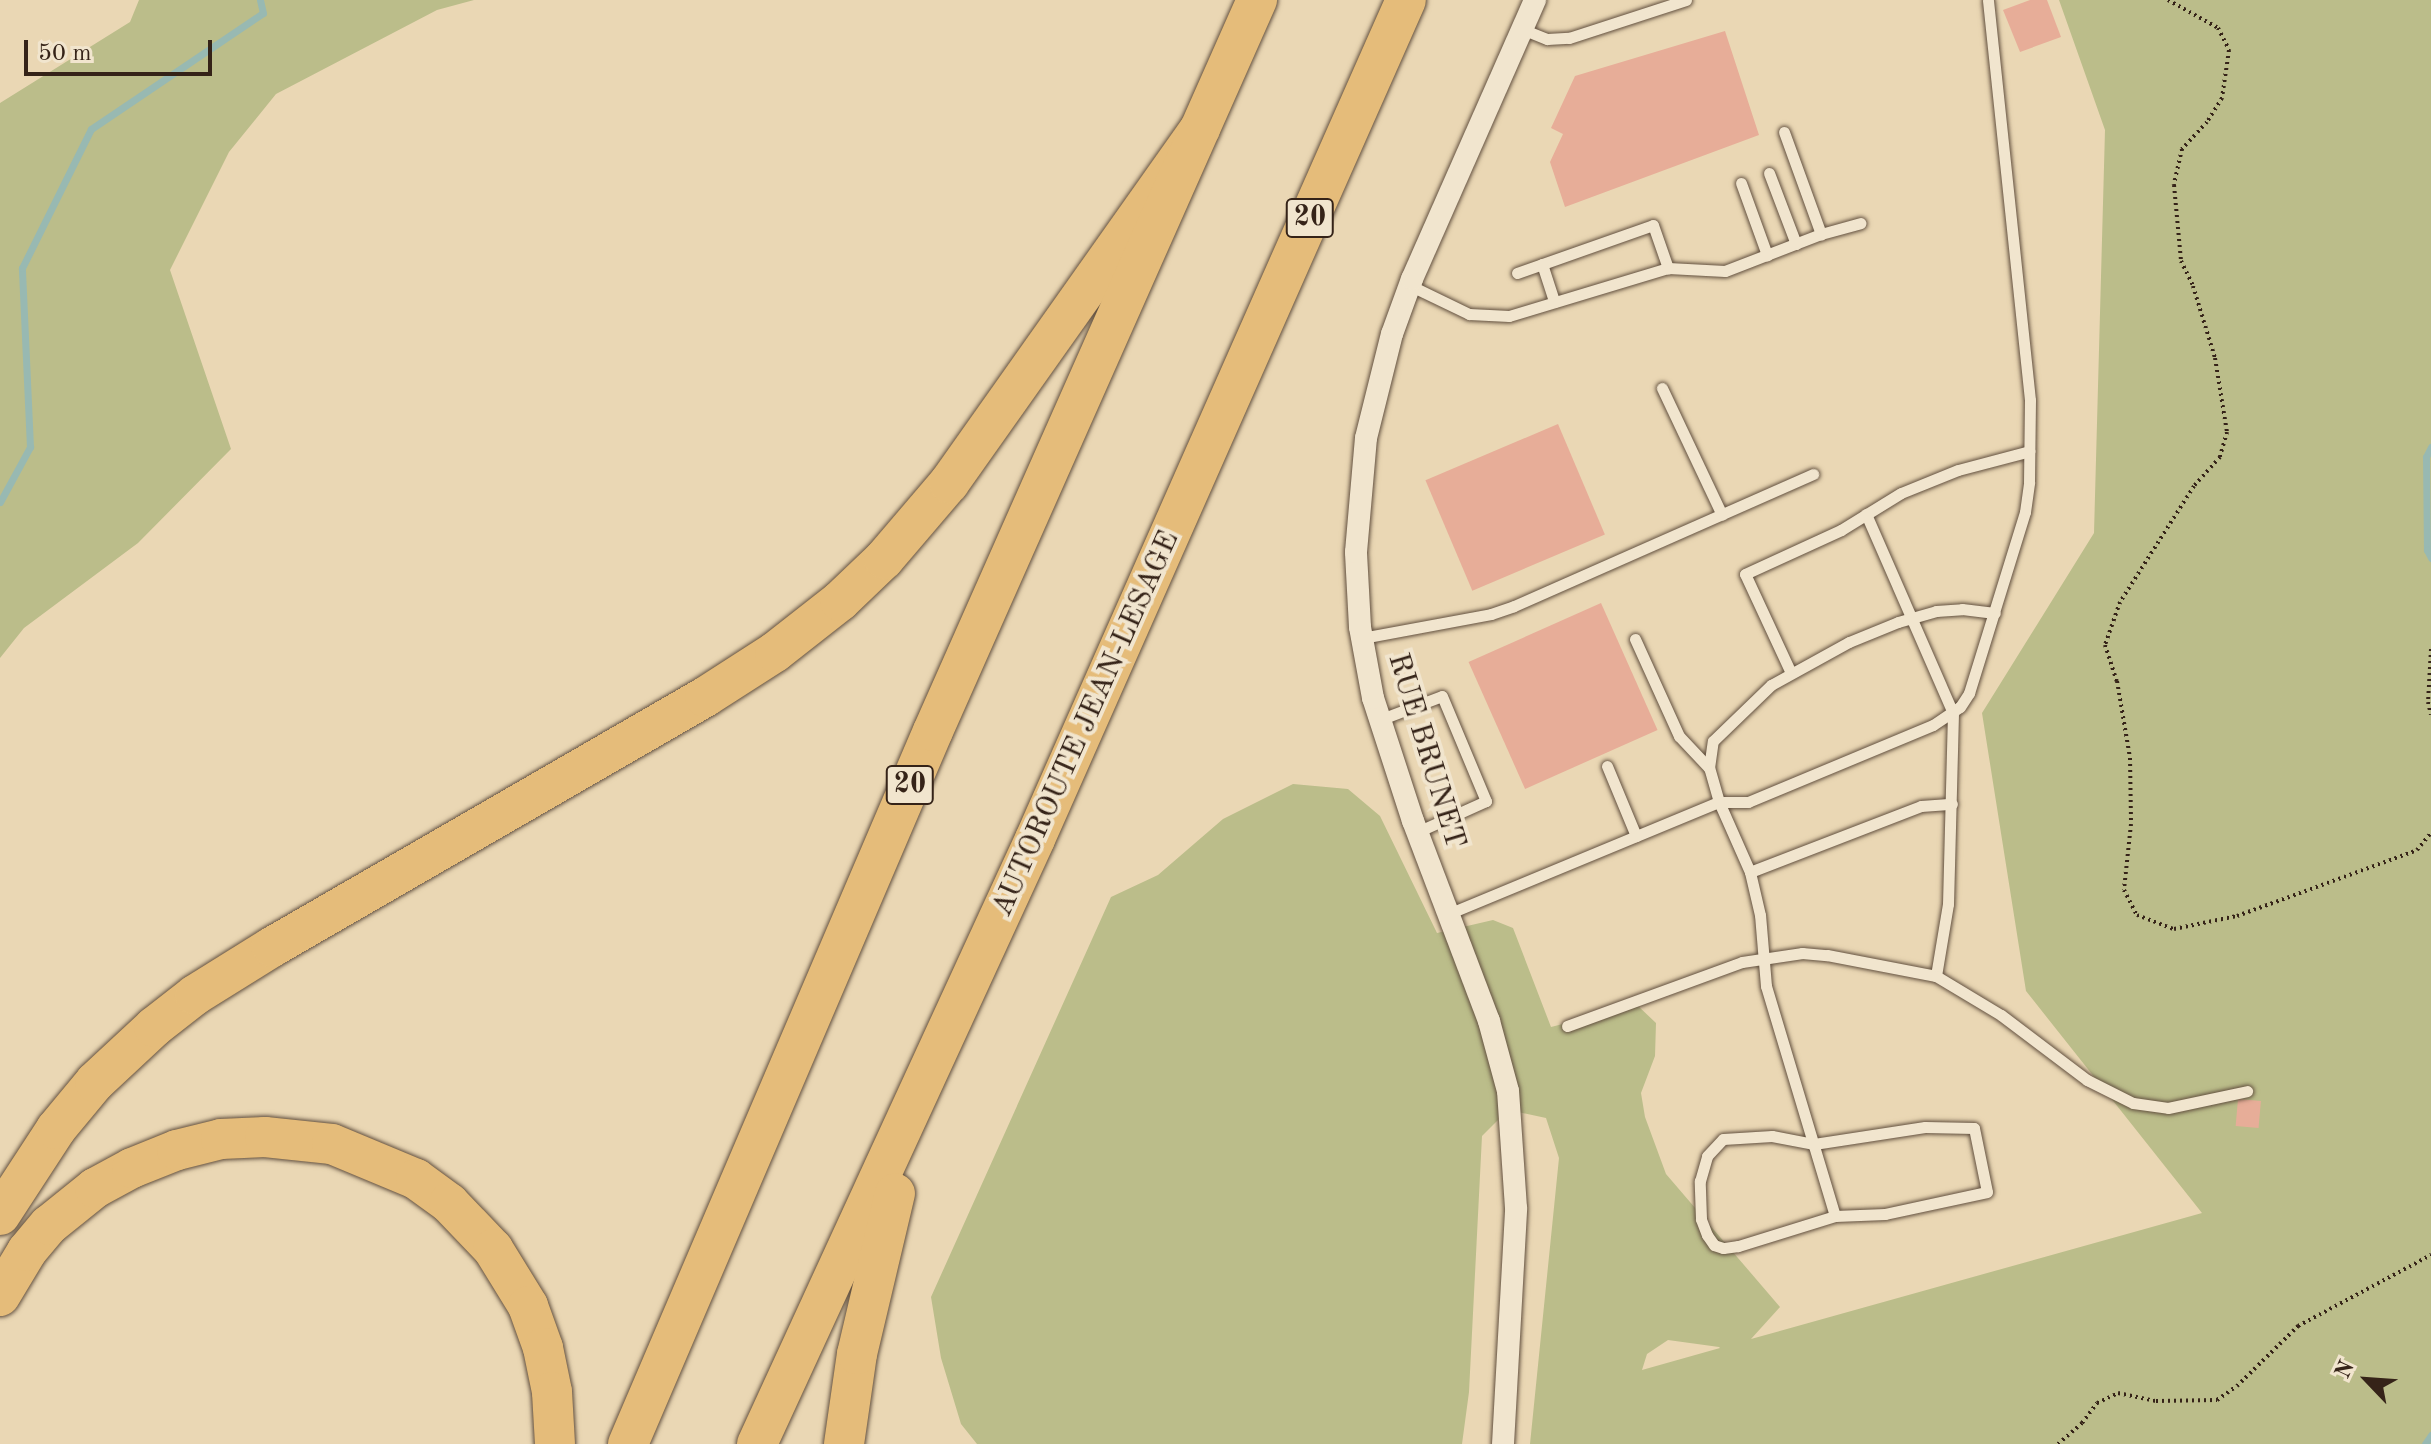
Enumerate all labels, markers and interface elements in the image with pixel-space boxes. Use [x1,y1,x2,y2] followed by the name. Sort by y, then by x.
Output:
[28,24,216,74] scale bar
[38,42,92,66] text: 50 m
[1284,194,1336,242] road number: 20
[984,526,1188,922] street label: AUTOROUTE JEAN-LESAGE
[1379,649,1473,853] street label: RUE BRUNET
[884,761,936,809] road number: 20
[2327,1340,2407,1420] north arrow
[2332,1358,2359,1382] text: N

